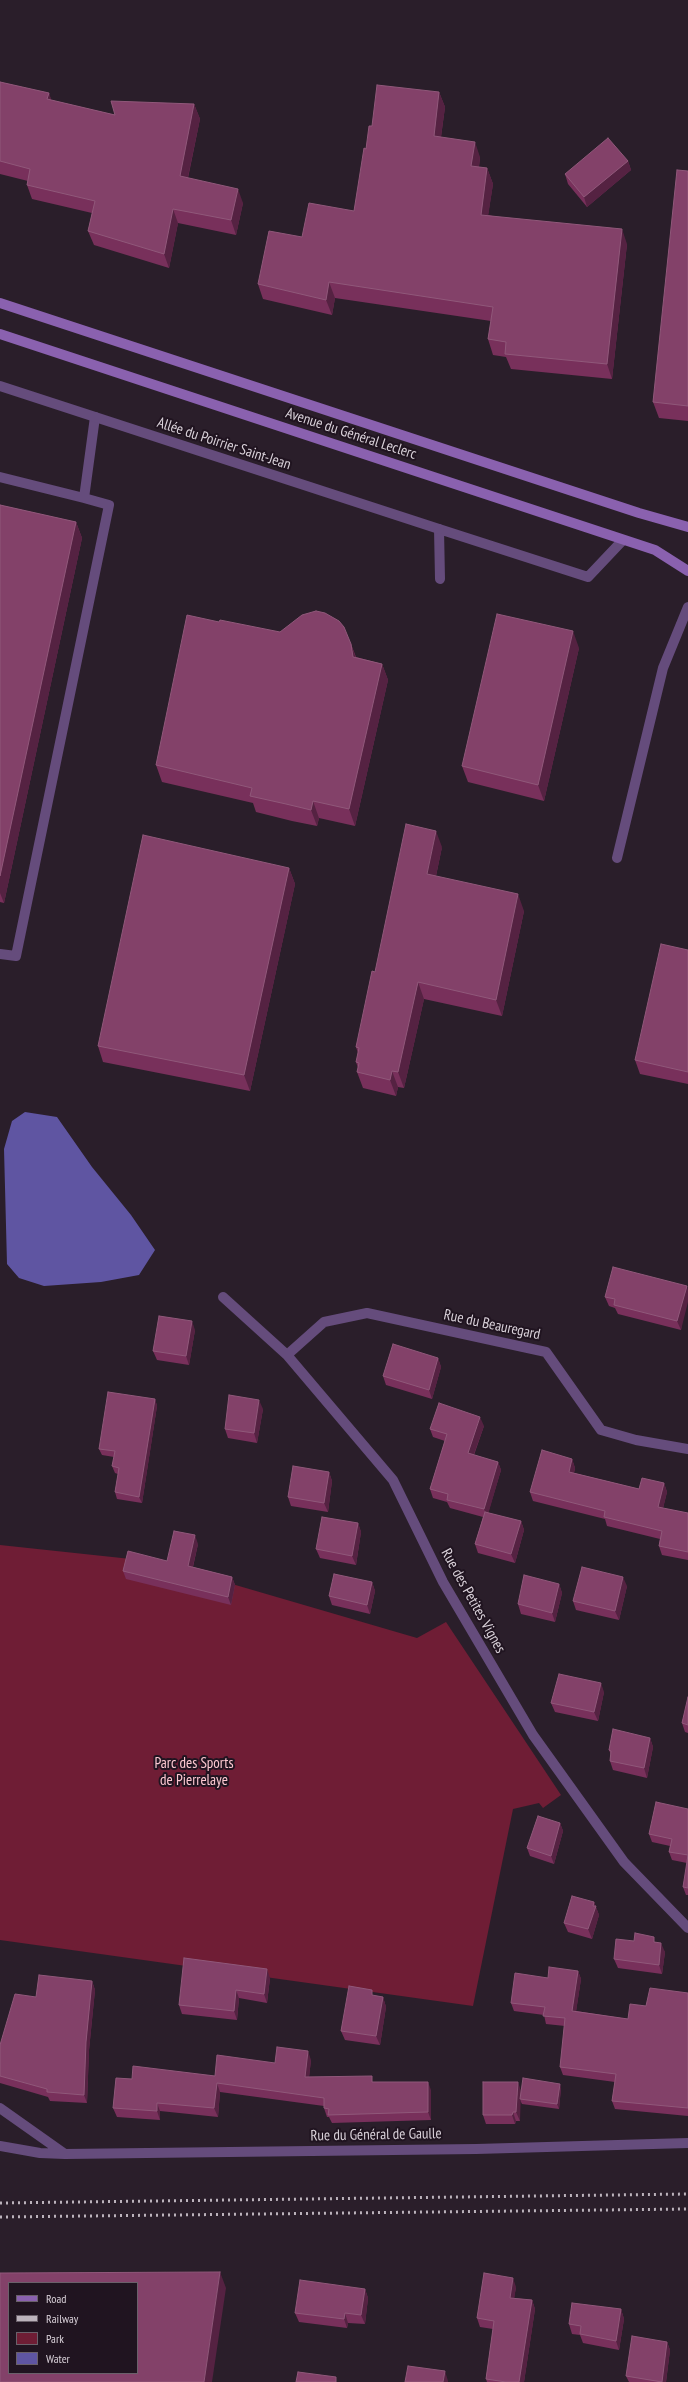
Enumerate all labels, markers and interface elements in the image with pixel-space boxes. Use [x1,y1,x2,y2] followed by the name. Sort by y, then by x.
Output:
[283,404,419,464] street label: Avenue du Général Leclerc
[155,414,293,474] street label: Allée du Poirrier Saint-Jean
[442,1306,542,1344] street label: Rue du Beauregard
[437,1546,509,1656] street label: Rue des Petites Vignes
[154,1755,234,1790] park label: Parc des Sports de Pierrelaye
[310,2125,442,2145] street label: Rue du Général de Gaulle
[8,2282,138,2374] legend
[46,2291,66,2306] text: Road
[46,2311,78,2326] text: Railway
[46,2331,64,2346] text: Park
[46,2351,70,2366] text: Water

